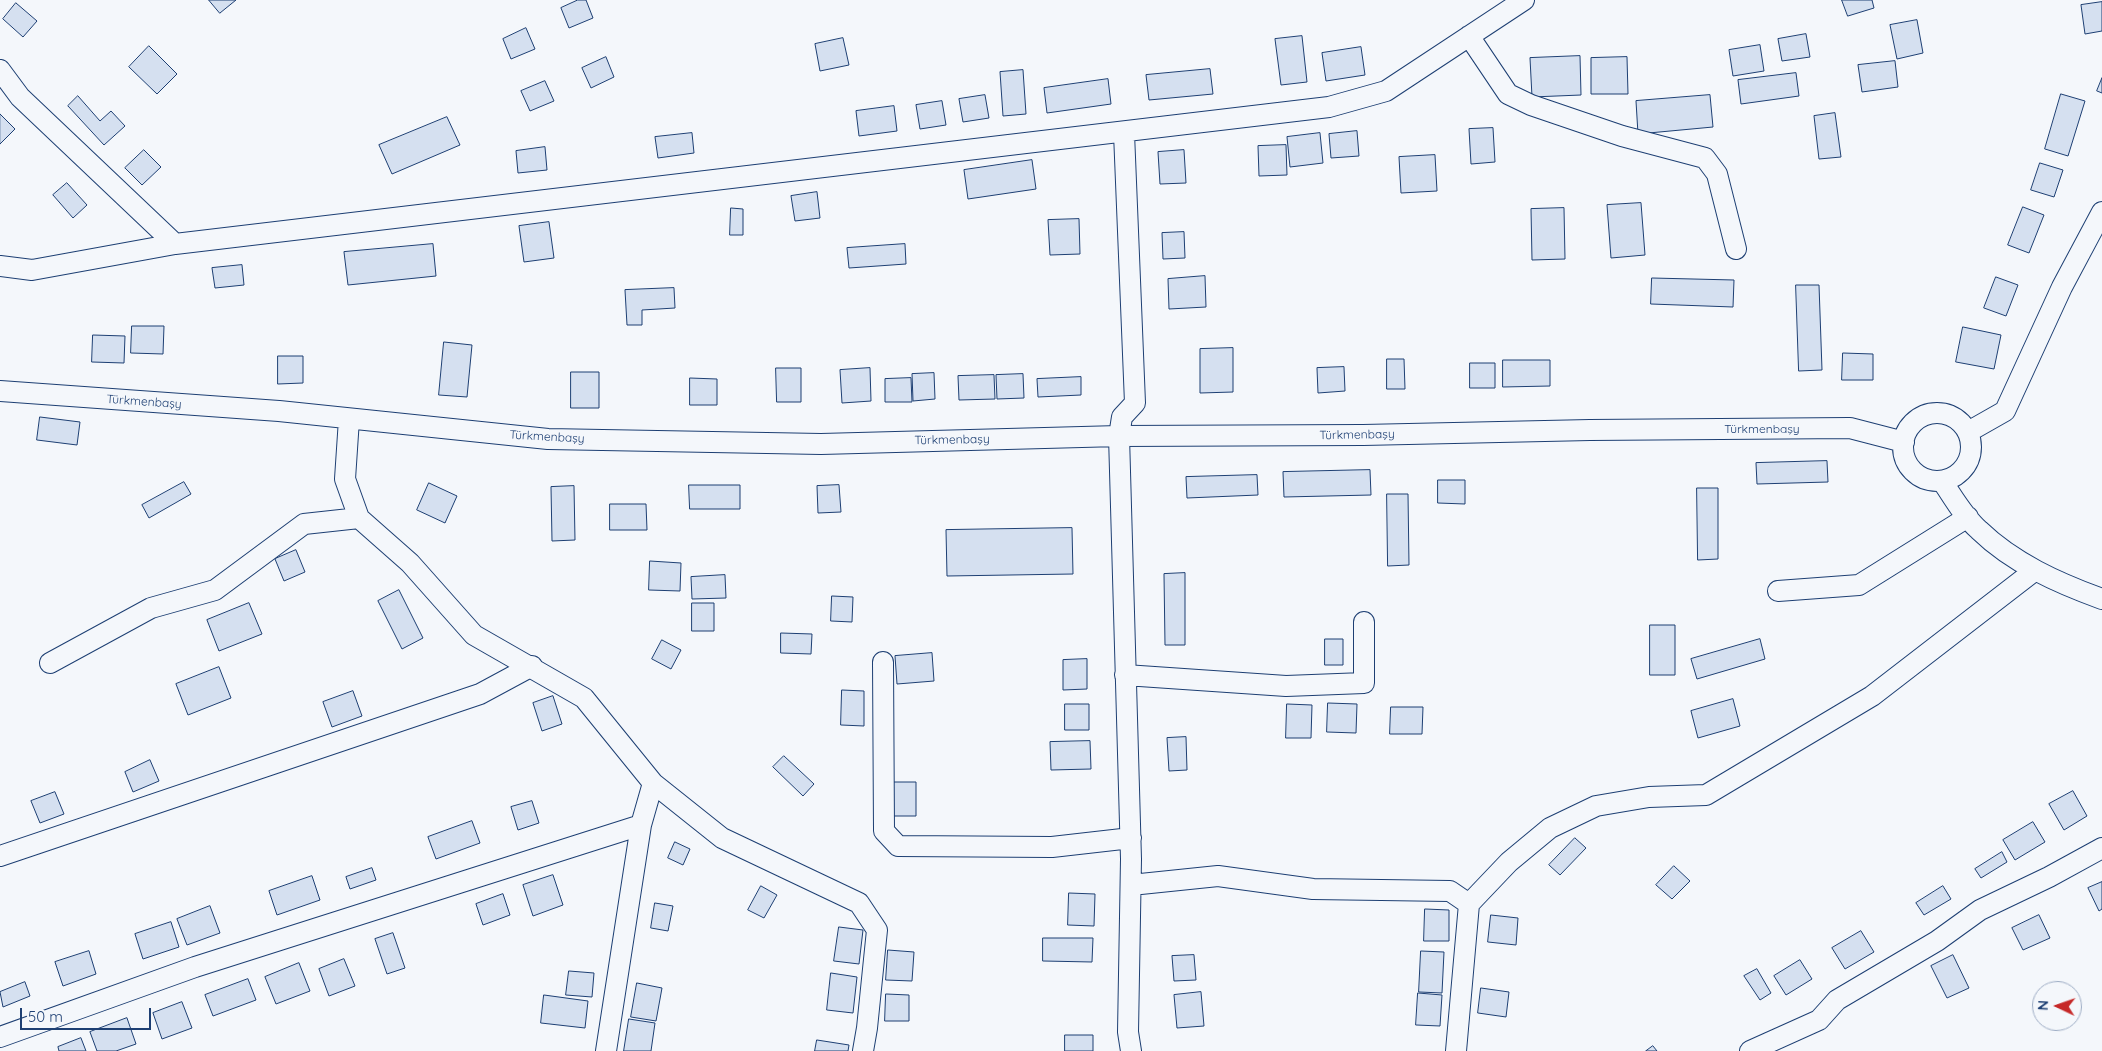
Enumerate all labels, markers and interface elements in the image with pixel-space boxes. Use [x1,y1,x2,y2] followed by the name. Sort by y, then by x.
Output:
[106,392,182,412] street label: Türkmenbaşy
[1724,422,1800,436] street label: Türkmenbaşy
[1319,427,1395,443] street label: Türkmenbaşy
[509,428,585,446] street label: Türkmenbaşy
[914,432,990,448] street label: Türkmenbaşy
[2032,981,2082,1031] north arrow
[22,998,154,1030] scale bar
[2034,1000,2052,1011] text: N
[28,1007,63,1026] text: 50 m

